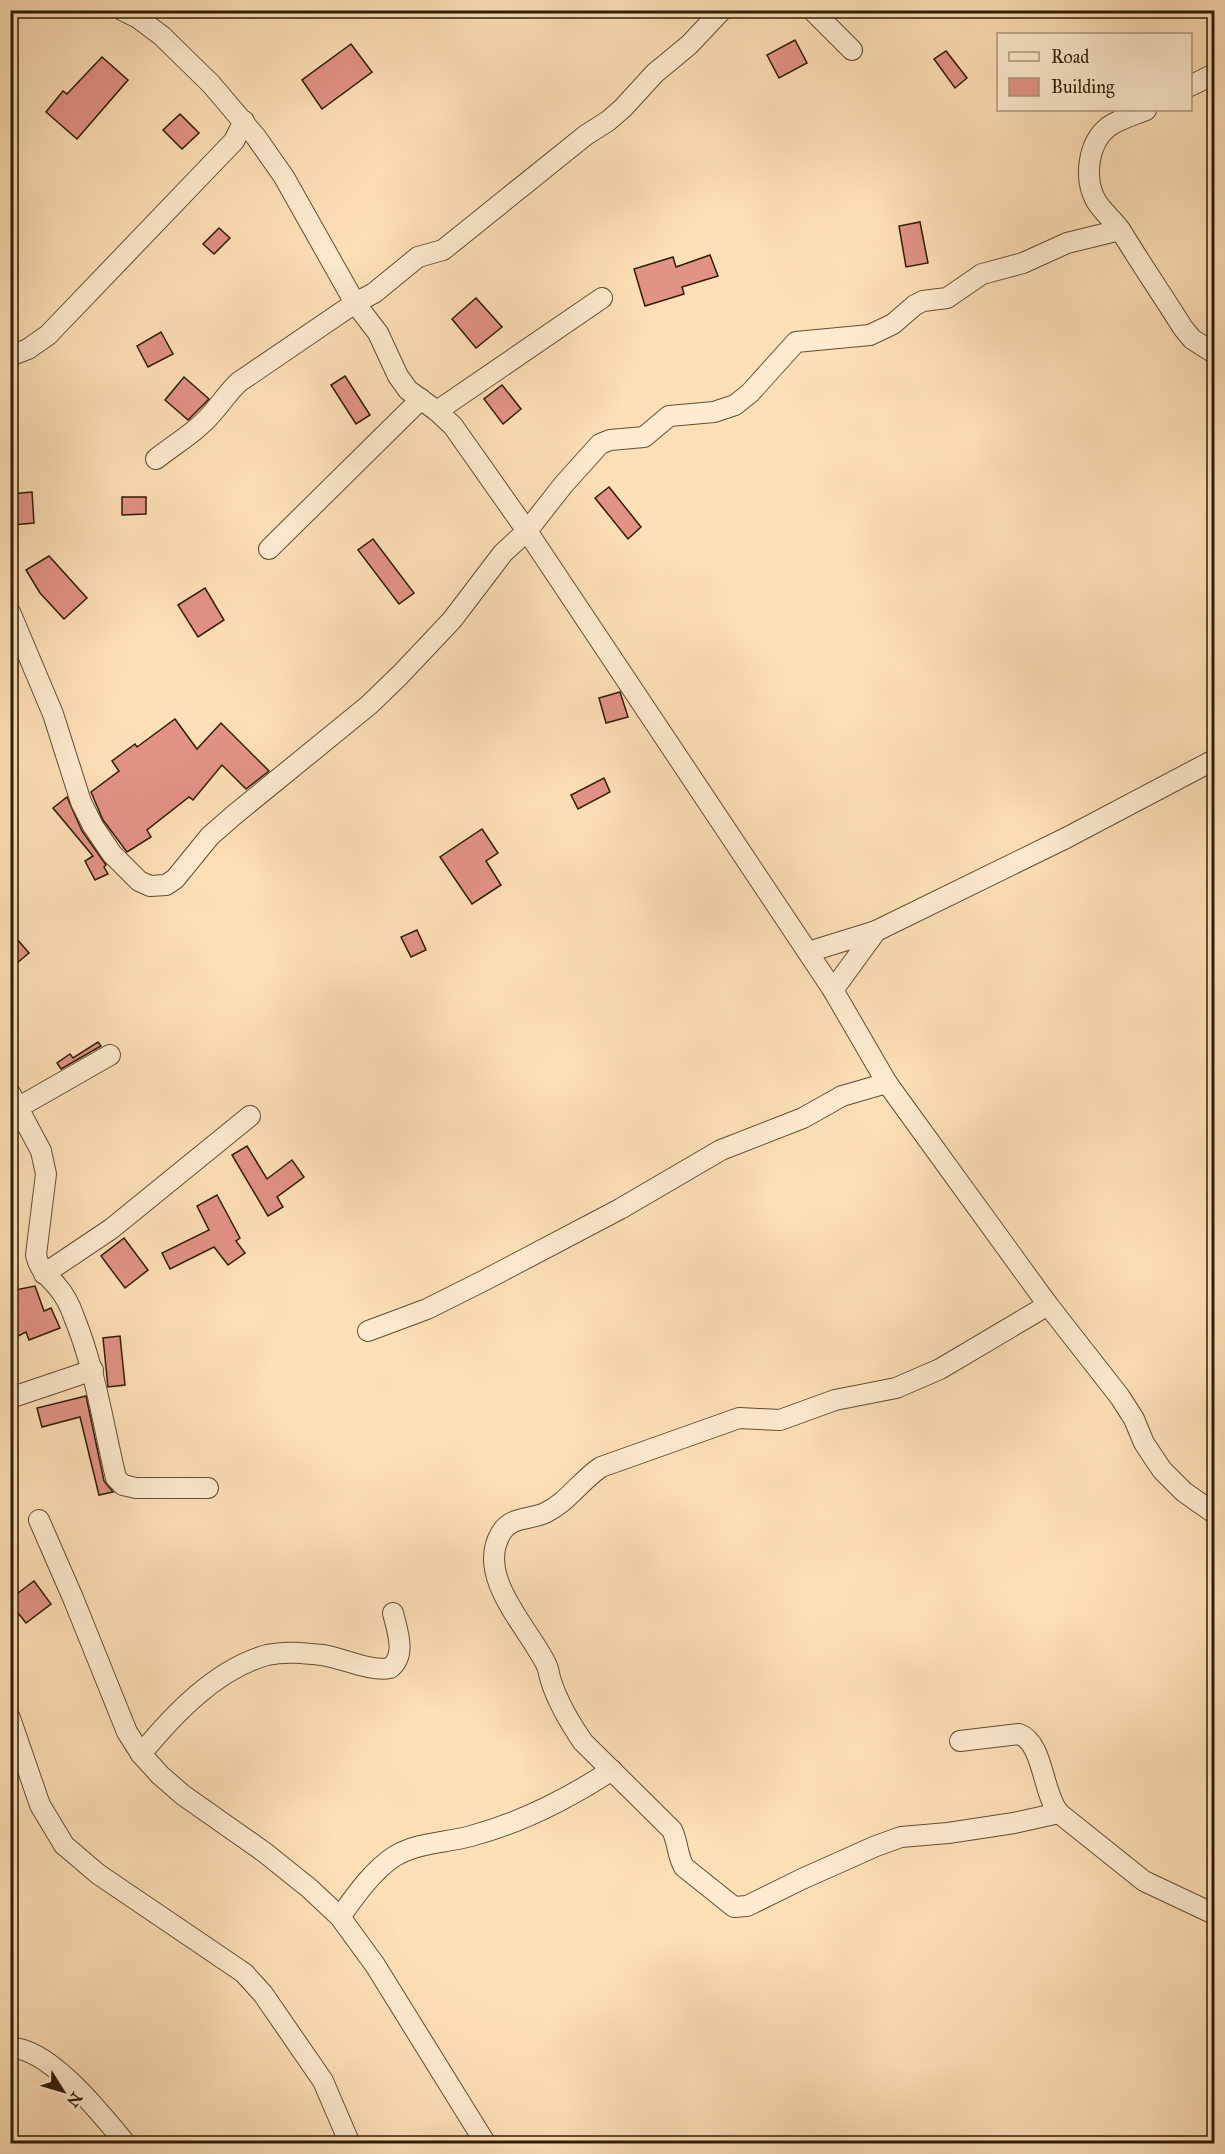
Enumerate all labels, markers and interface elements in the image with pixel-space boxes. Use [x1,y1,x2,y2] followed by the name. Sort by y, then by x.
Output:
[997,33,1192,111] legend
[1051,46,1089,68] text: Road
[1051,76,1115,99] text: Building
[33,2061,93,2121] north arrow
[63,2089,86,2111] text: N

